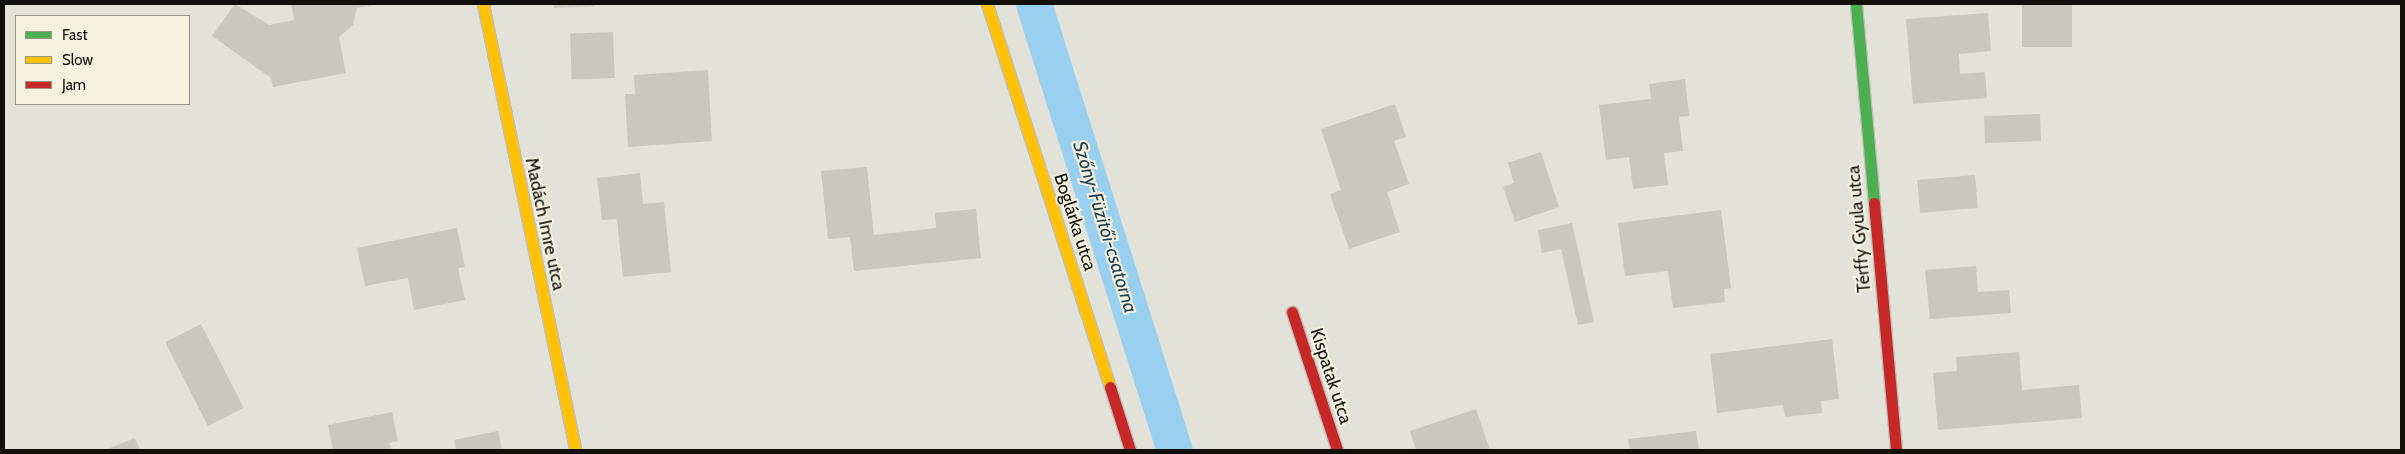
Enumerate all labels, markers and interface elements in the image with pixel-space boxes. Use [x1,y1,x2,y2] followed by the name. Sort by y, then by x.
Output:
[15,15,190,105] legend
[62,26,87,44] text: Fast
[62,51,93,69] text: Slow
[62,76,86,94] text: Jam
[1068,138,1142,316] water label: Szőny-Füzitői-csatorna
[520,156,570,292] street label: Madách Imre utca
[1843,164,1875,294] street label: Térffy Gyula utca
[1049,171,1101,273] street label: Boglárka utca
[1305,325,1357,427] street label: Kispatak utca

